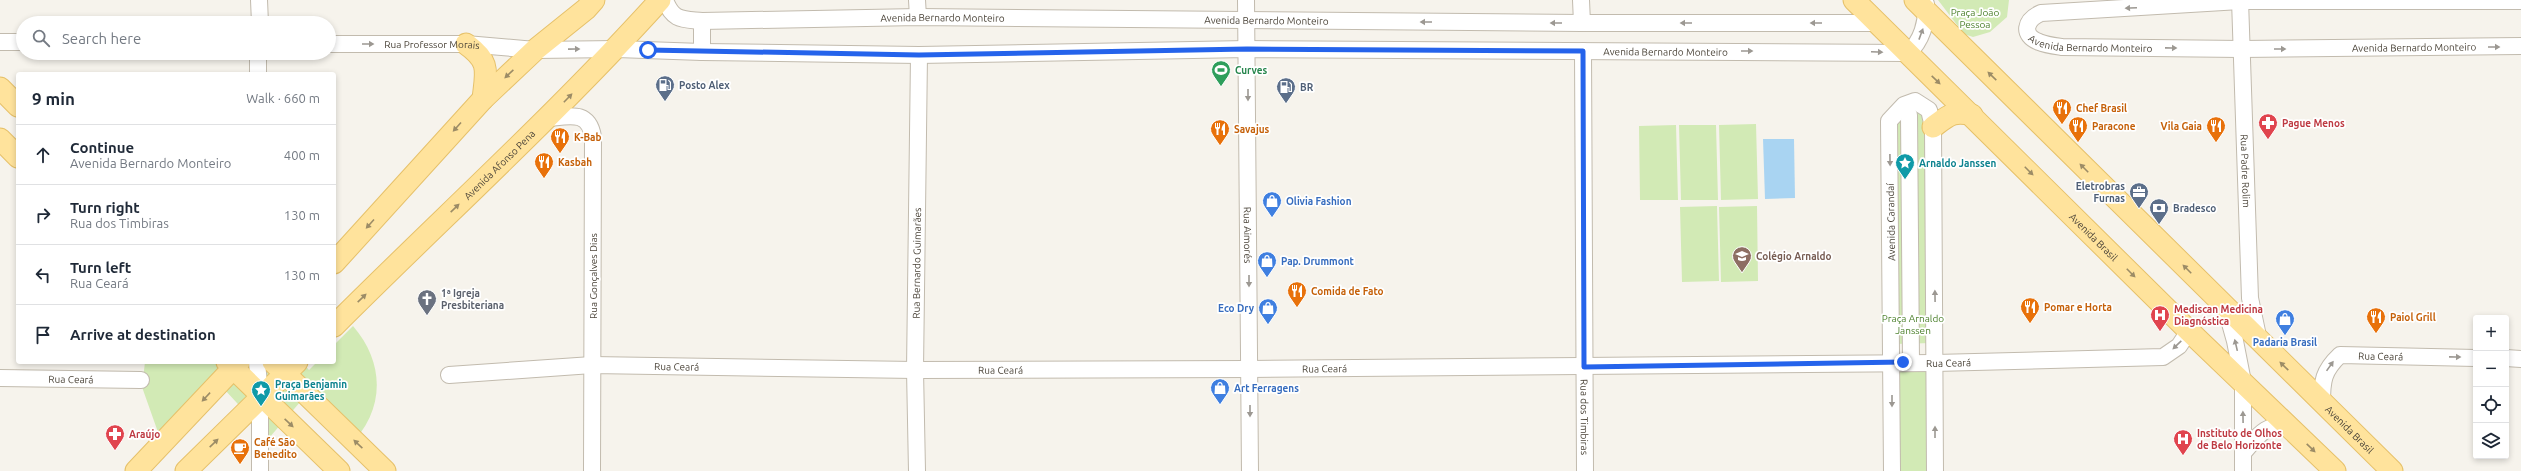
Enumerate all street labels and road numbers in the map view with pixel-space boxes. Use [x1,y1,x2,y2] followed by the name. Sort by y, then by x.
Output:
[880,11,1005,23] street label: Avenida Bernardo Monteiro
[1204,14,1329,26] street label: Avenida Bernardo Monteiro
[2027,32,2153,54] street label: Avenida Bernardo Monteiro
[384,39,480,51] street label: Rua Professor Morais
[2352,41,2477,53] street label: Avenida Bernardo Monteiro
[1603,46,1728,57] street label: Avenida Bernardo Monteiro
[462,128,537,202] street label: Avenida Afonso Pena
[2239,134,2252,208] street label: Rua Padre Rolim
[1885,183,1897,261] street label: Avenida Carandaí
[910,207,923,319] street label: Rua Bernardo Guimarães
[1242,207,1254,263] street label: Rua Aimorés
[2067,211,2120,263] street label: Avenida Brasil
[588,233,599,319] street label: Rua Gonçalves Dias
[2358,350,2403,362] street label: Rua Ceará
[1926,357,1971,369] street label: Rua Ceará
[654,360,699,372] street label: Rua Ceará
[1302,363,1347,374] street label: Rua Ceará
[978,364,1023,375] street label: Rua Ceará
[48,373,94,385] street label: Rua Ceará
[1579,379,1590,455] street label: Rua dos Timbiras
[2324,403,2376,456] street label: Avenida Brasil

